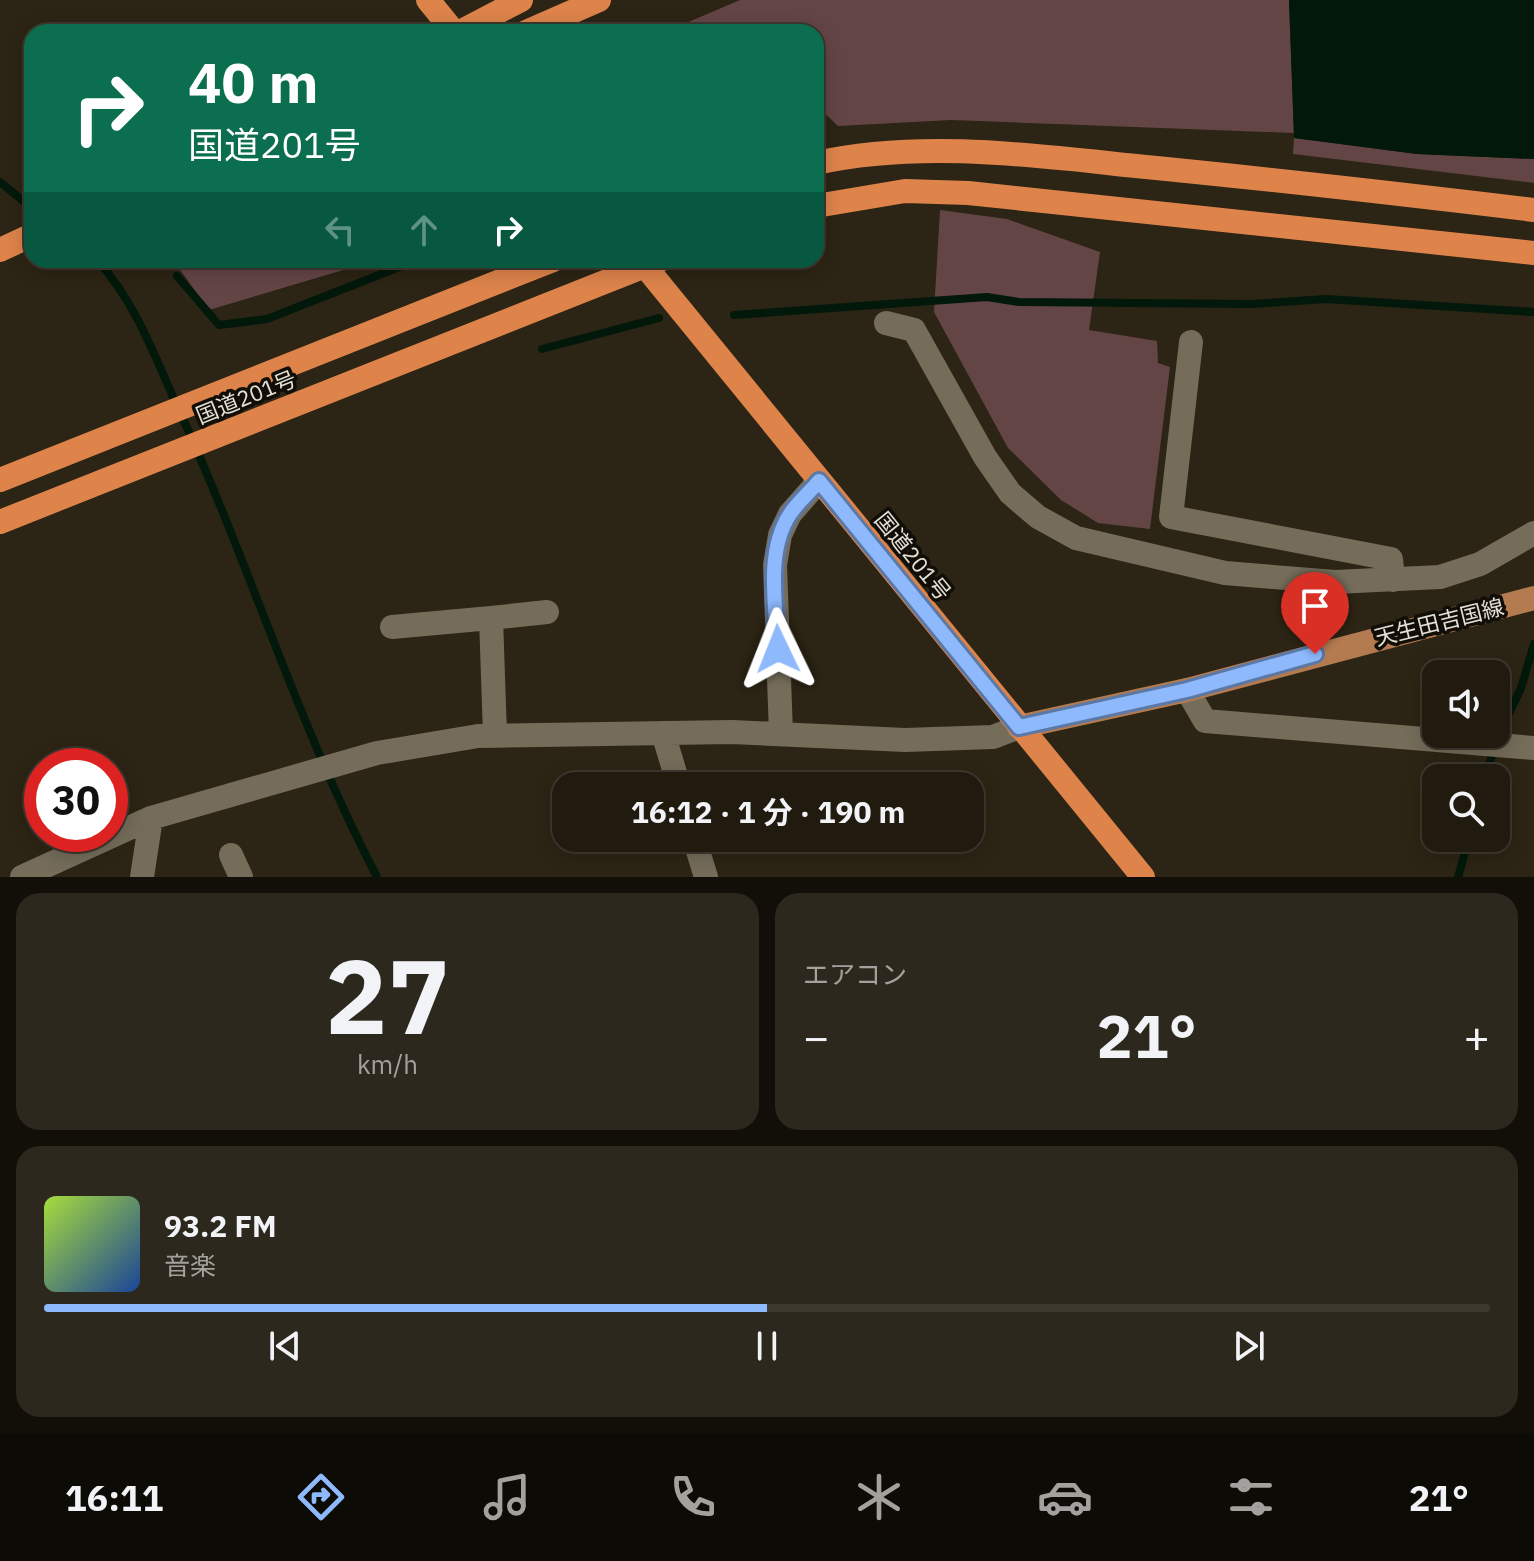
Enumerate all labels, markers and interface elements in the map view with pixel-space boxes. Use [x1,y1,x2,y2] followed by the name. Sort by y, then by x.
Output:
[188,46,318,118] text: 40 m
[56,56,160,160] icon: right
[188,121,361,168] text: 国道201号
[318,208,362,252] icon: left
[402,208,446,252] icon: ahead
[486,208,530,252] icon: right
[191,363,300,430] street label: 国道201号
[869,506,958,606] street label: 国道201号
[1281,572,1349,654] pin
[1293,584,1337,628] icon: arrive
[1371,591,1506,652] street label: 天生田吉国線
[736,607,820,691] position arrow
[1422,660,1510,852] map controls
[1422,660,1510,748] button: sound
[24,748,128,852] speed limit sign: 30
[1422,764,1510,852] button: search
[631,792,905,831] text: 16:12 · 1 分 · 190 m
[325,927,450,1063] text: 27
[803,957,907,991] text: エアコン
[1096,996,1197,1075] text: 21°
[803,1008,829,1065] text: −
[1464,1008,1490,1065] text: +
[357,1047,418,1081] text: km/h
[164,1206,277,1245] text: 93.2 FM
[164,1248,216,1282] text: 音楽
[263,1324,307,1368] icon: previous
[745,1324,789,1368] icon: pause
[1227,1324,1271,1368] icon: next
[293,1469,349,1525] icon: directions
[479,1469,535,1525] icon: music
[665,1469,721,1525] icon: phone
[851,1469,907,1525] icon: climate
[1037,1469,1093,1525] icon: car
[1223,1469,1279,1525] icon: filters
[65,1474,163,1521] text: 16:11
[1409,1474,1469,1521] text: 21°

